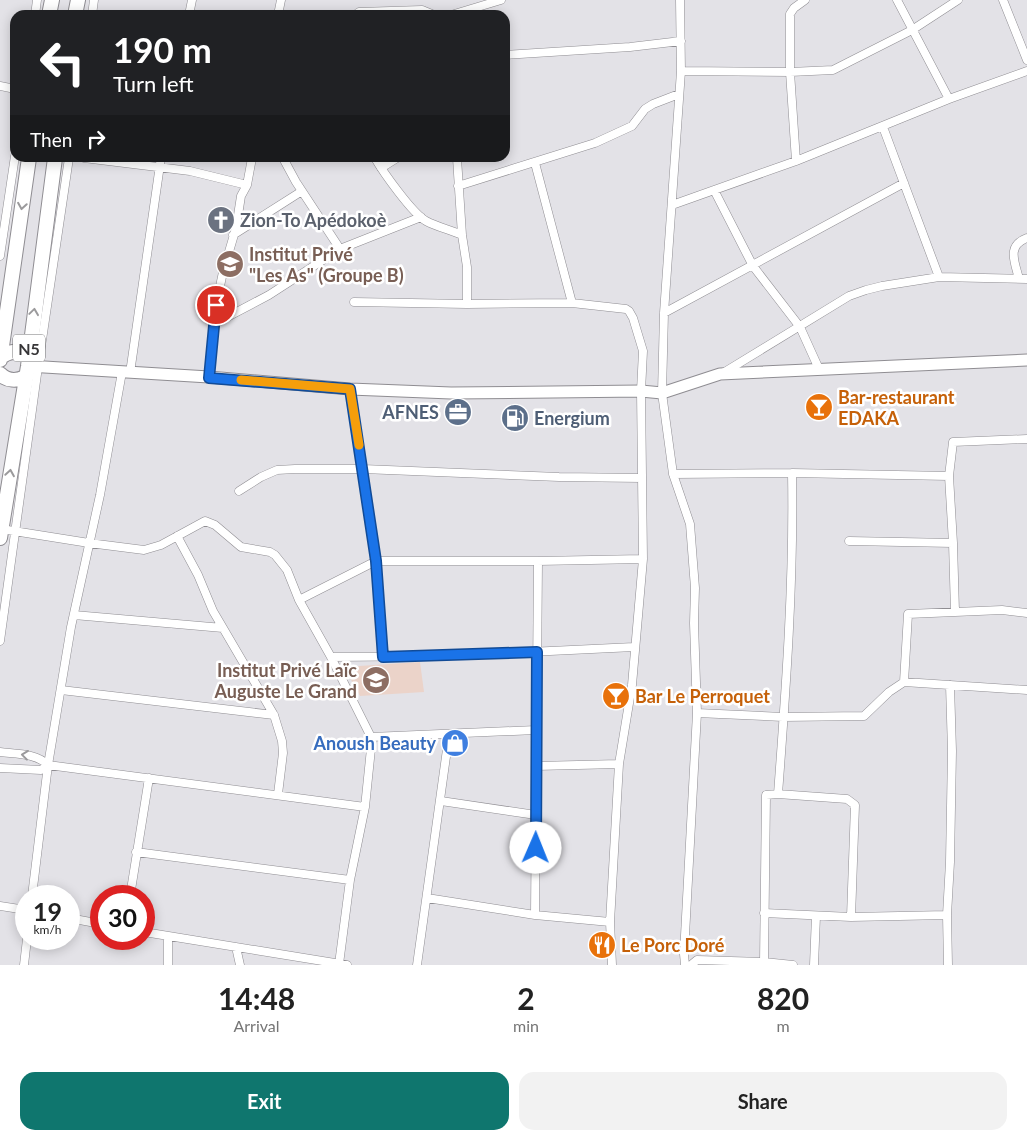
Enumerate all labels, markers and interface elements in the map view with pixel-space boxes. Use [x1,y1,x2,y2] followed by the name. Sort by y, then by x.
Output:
[113,28,212,70] text: 190 m
[30,30,95,95] icon: left
[113,70,194,97] text: Turn left
[82,125,110,153] icon: right
[30,128,72,151] text: Then
[17,202,28,210] one-way arrow
[206,205,236,235] church icon: Zion-To Apédokoè
[240,209,387,231] place label: Zion-To Apédokoè
[249,243,404,286] place label: Institut Privé "Les As" (Groupe B)
[215,249,245,279] school or university icon: Institut Privé "Les As" (Groupe B)
[195,284,237,326] pin
[202,291,230,319] icon: arrive
[28,308,39,316] one-way arrow
[13,334,45,362] road number: N5
[838,386,955,429] place label: Bar-restaurant EDAKA
[804,392,834,422] bar icon: Bar-restaurant EDAKA
[443,397,473,427] office icon: AFNES
[381,401,439,423] place label: AFNES
[500,403,530,433] fuel station icon: Energium
[534,407,610,429] place label: Energium
[5,468,15,477] one-way arrow
[213,659,357,702] place label: Institut Privé Laïc Auguste Le Grand
[361,665,391,695] school or university icon: Institut Privé Laïc Auguste Le Grand
[601,681,631,711] bar icon: Bar Le Perroquet
[635,685,770,707] place label: Bar Le Perroquet
[440,728,470,758] shop icon: Anoush Beauty
[313,732,436,754] place label: Anoush Beauty
[21,750,29,761] one-way arrow
[509,821,561,873] position arrow
[90,885,155,950] speed limit sign: 30
[33,896,62,926] text: 19
[33,922,62,937] text: km/h
[587,930,617,960] restaurant icon: Le Porc Doré
[621,934,725,956] place label: Le Porc Doré
[218,980,295,1016] text: 14:48
[517,980,535,1016] text: 2
[757,980,809,1016] text: 820
[233,1016,280,1035] text: Arrival
[513,1016,539,1035] text: min
[776,1016,790,1035] text: m
[20,1072,509,1130] button: Exit
[519,1072,1007,1130] button: Share

